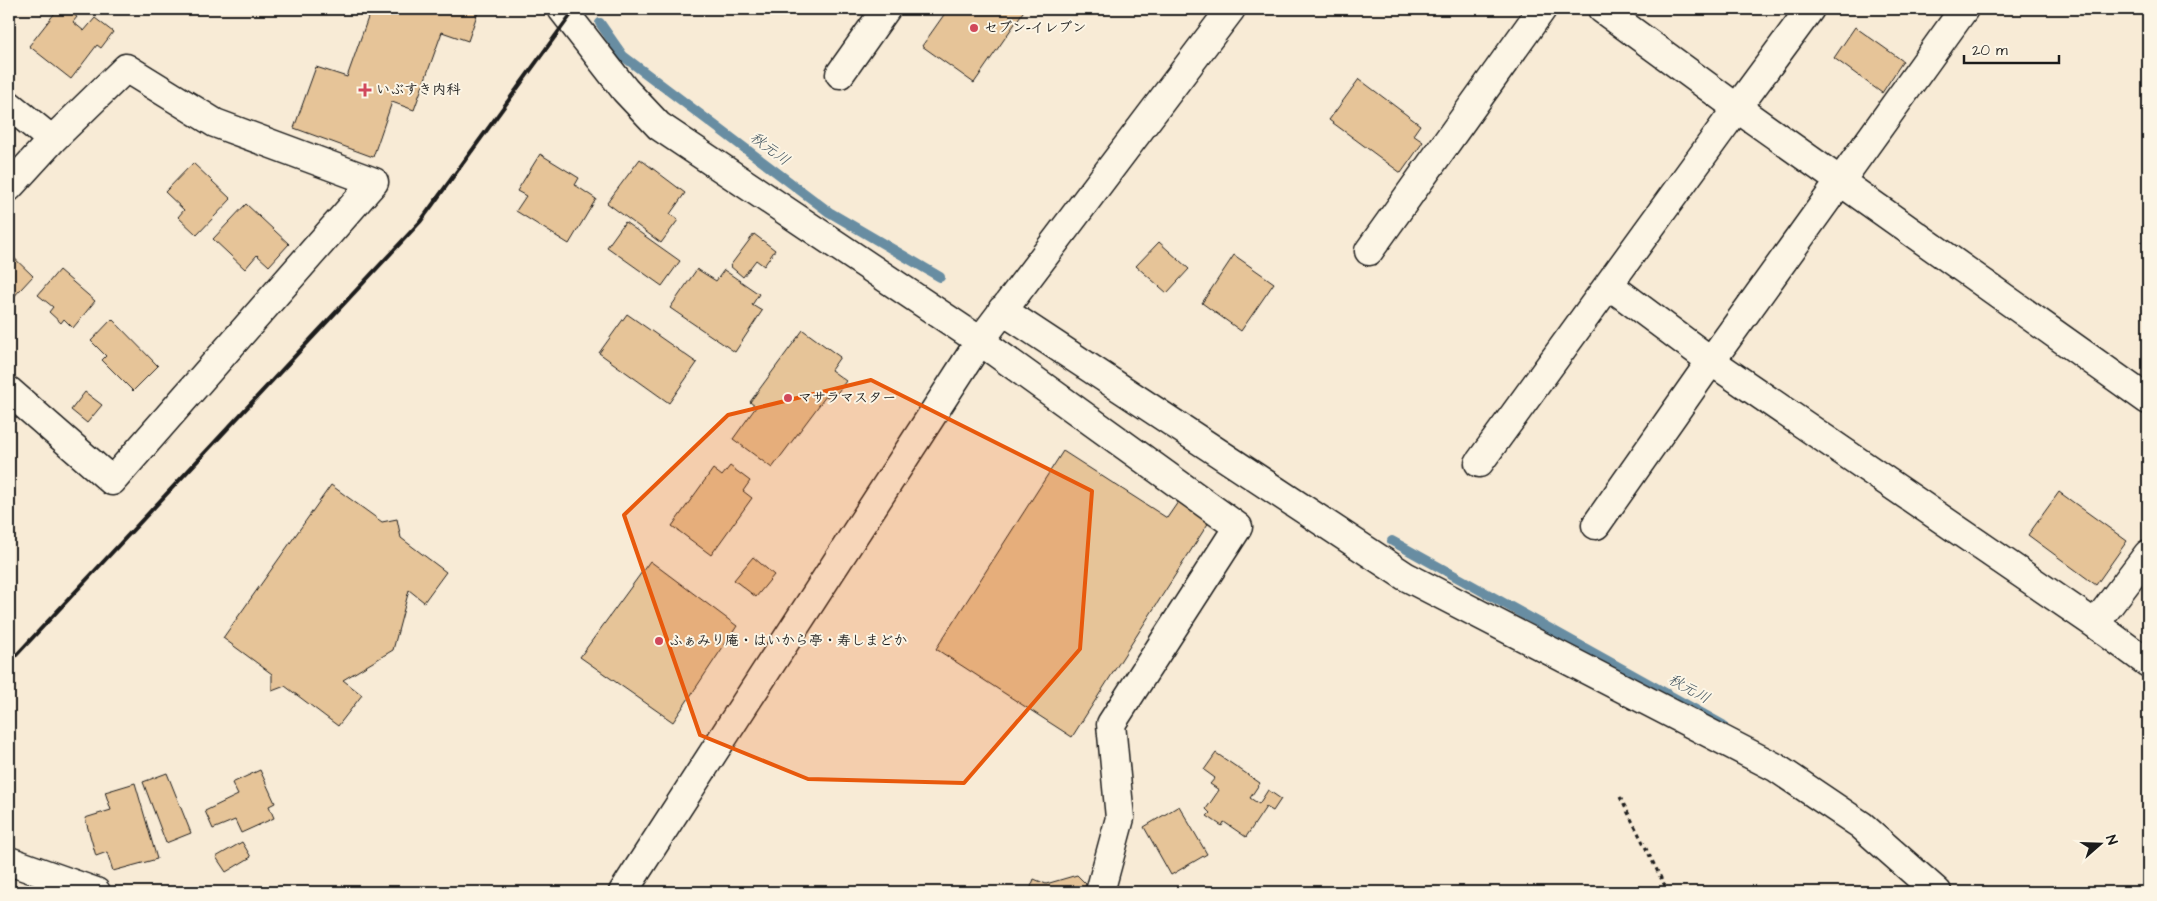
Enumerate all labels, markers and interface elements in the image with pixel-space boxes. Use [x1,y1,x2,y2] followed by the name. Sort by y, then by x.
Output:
[984,18,1086,38] place label: セブン-イレブン
[968,22,980,34] marker: セブン-イレブン
[1964,32,2060,64] scale bar
[1972,40,2008,61] text: 20 m
[376,80,461,100] place label: いぶすき内科
[358,83,372,97] marker: いぶすき内科
[746,127,794,171] water label: 秋元川
[798,388,896,408] place label: マサラマスター
[782,392,794,404] marker: マサラマスター
[669,631,908,651] place label: ふぁみり庵・はいから亭・寿しまどか
[653,635,665,647] marker: ふぁみり庵・はいから亭・寿しまどか
[1664,669,1714,709] water label: 秋元川
[2074,818,2124,868] north arrow
[2100,832,2122,848] text: N

